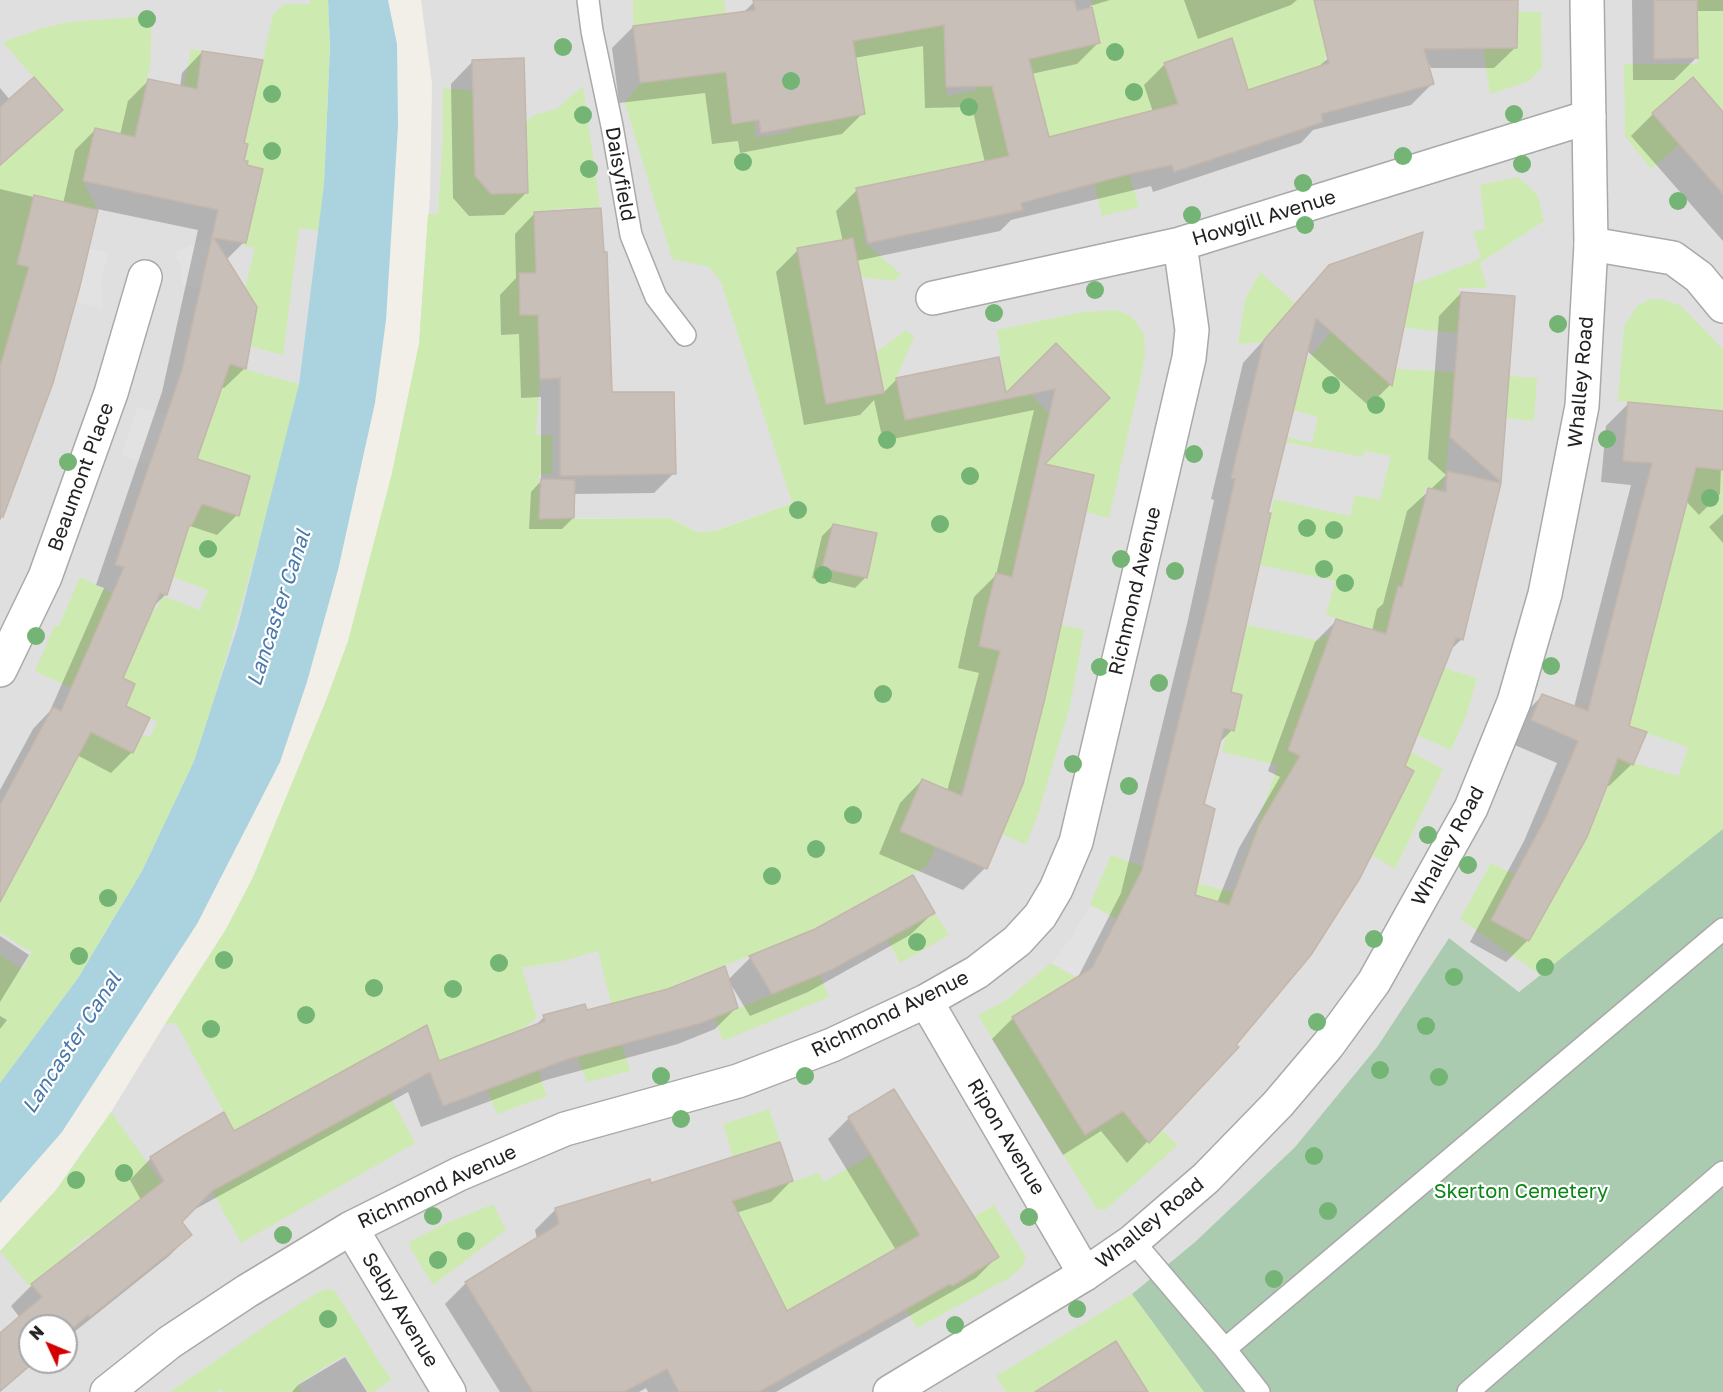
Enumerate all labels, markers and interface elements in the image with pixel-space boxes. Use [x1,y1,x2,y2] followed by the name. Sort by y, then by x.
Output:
[600,125,640,223] street label: Daisyfield
[1189,185,1339,251] street label: Howgill Avenue
[1563,315,1599,449] street label: Whalley Road
[43,399,119,555] street label: Beaumont Place
[1104,504,1166,678] street label: Richmond Avenue
[242,527,316,689] water label: Lancaster Canal
[1406,782,1490,910] street label: Whalley Road
[807,966,973,1062] street label: Richmond Avenue
[17,968,127,1118] water label: Lancaster Canal
[962,1075,1050,1199] street label: Ripon Avenue
[354,1140,520,1234] street label: Richmond Avenue
[1091,1172,1209,1274] street label: Whalley Road
[1434,1180,1608,1204] park label: Skerton Cemetery
[356,1248,444,1372] street label: Selby Avenue
[18,1314,78,1374] north arrow
[25,1322,48,1344] text: N

